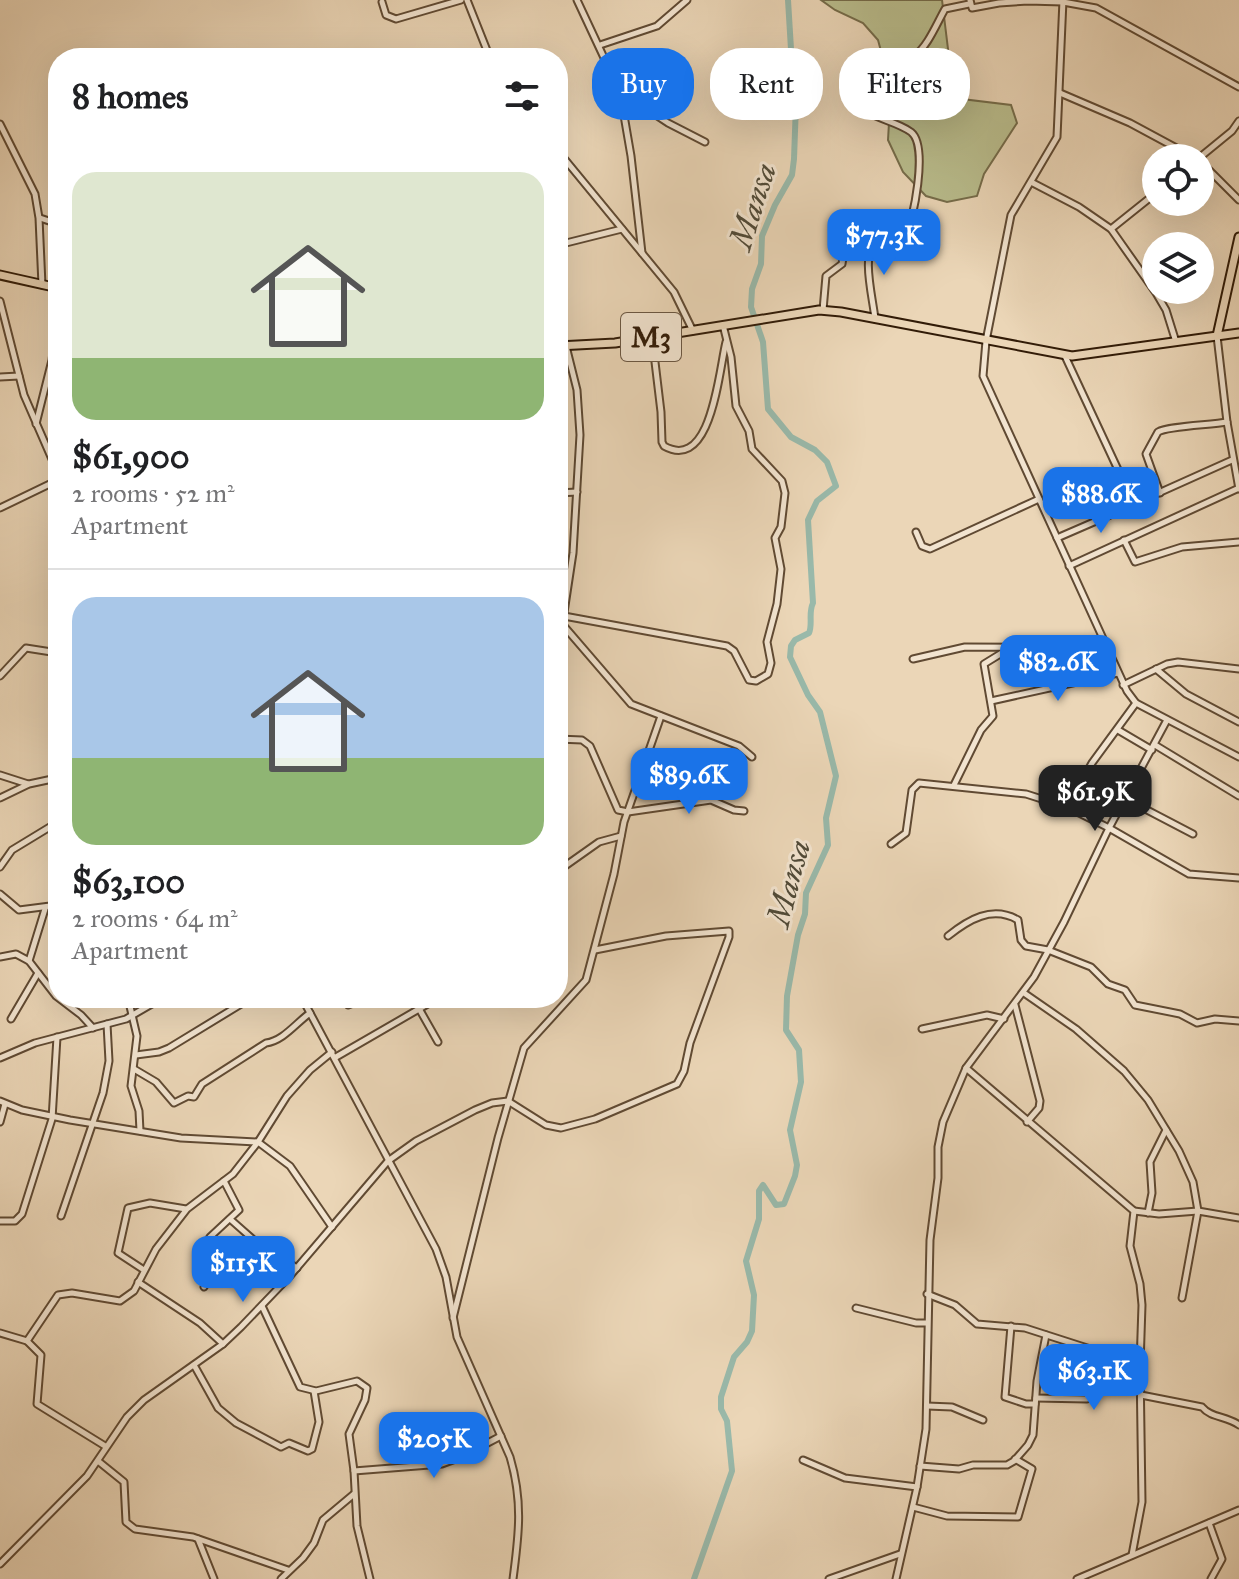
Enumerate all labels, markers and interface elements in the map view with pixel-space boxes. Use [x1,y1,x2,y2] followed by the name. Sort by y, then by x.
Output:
[592,48,694,120] chip: Buy
[710,48,823,120] chip: Rent
[839,48,970,120] chip: Filters
[500,74,544,118] icon: filters
[72,76,188,117] text: 8 homes
[1142,144,1214,304] map controls
[1142,144,1214,216] button: locate
[720,158,785,257] water label: Mansa
[819,209,949,277] pin: $77.3K
[845,219,923,251] text: $77.3K
[236,224,380,368] icon: home
[1142,232,1214,304] button: layers
[621,313,681,361] road number: M3
[72,436,190,477] text: $61,900
[1036,467,1166,535] pin: $88.6K
[72,477,235,509] text: 2 rooms · 52 m²
[1061,477,1141,509] text: $88.6K
[72,509,188,541] text: Apartment
[993,635,1123,703] pin: $82.6K
[1018,645,1098,677] text: $82.6K
[236,649,380,793] icon: home
[624,748,754,816] pin: $89.6K
[649,758,729,790] text: $89.6K
[1030,765,1160,833] pin: $61.9K
[1057,775,1133,807] text: $61.9K
[758,836,819,933] water label: Mansa
[72,861,185,902] text: $63,100
[72,902,238,934] text: 2 rooms · 64 m²
[72,934,188,966] text: Apartment
[187,1236,299,1304] pin: $115K
[210,1246,276,1278] text: $115K
[1029,1344,1159,1412] pin: $63.1K
[1057,1354,1131,1386] text: $63.1K
[378,1412,490,1480] pin: $205K
[397,1422,471,1454] text: $205K

